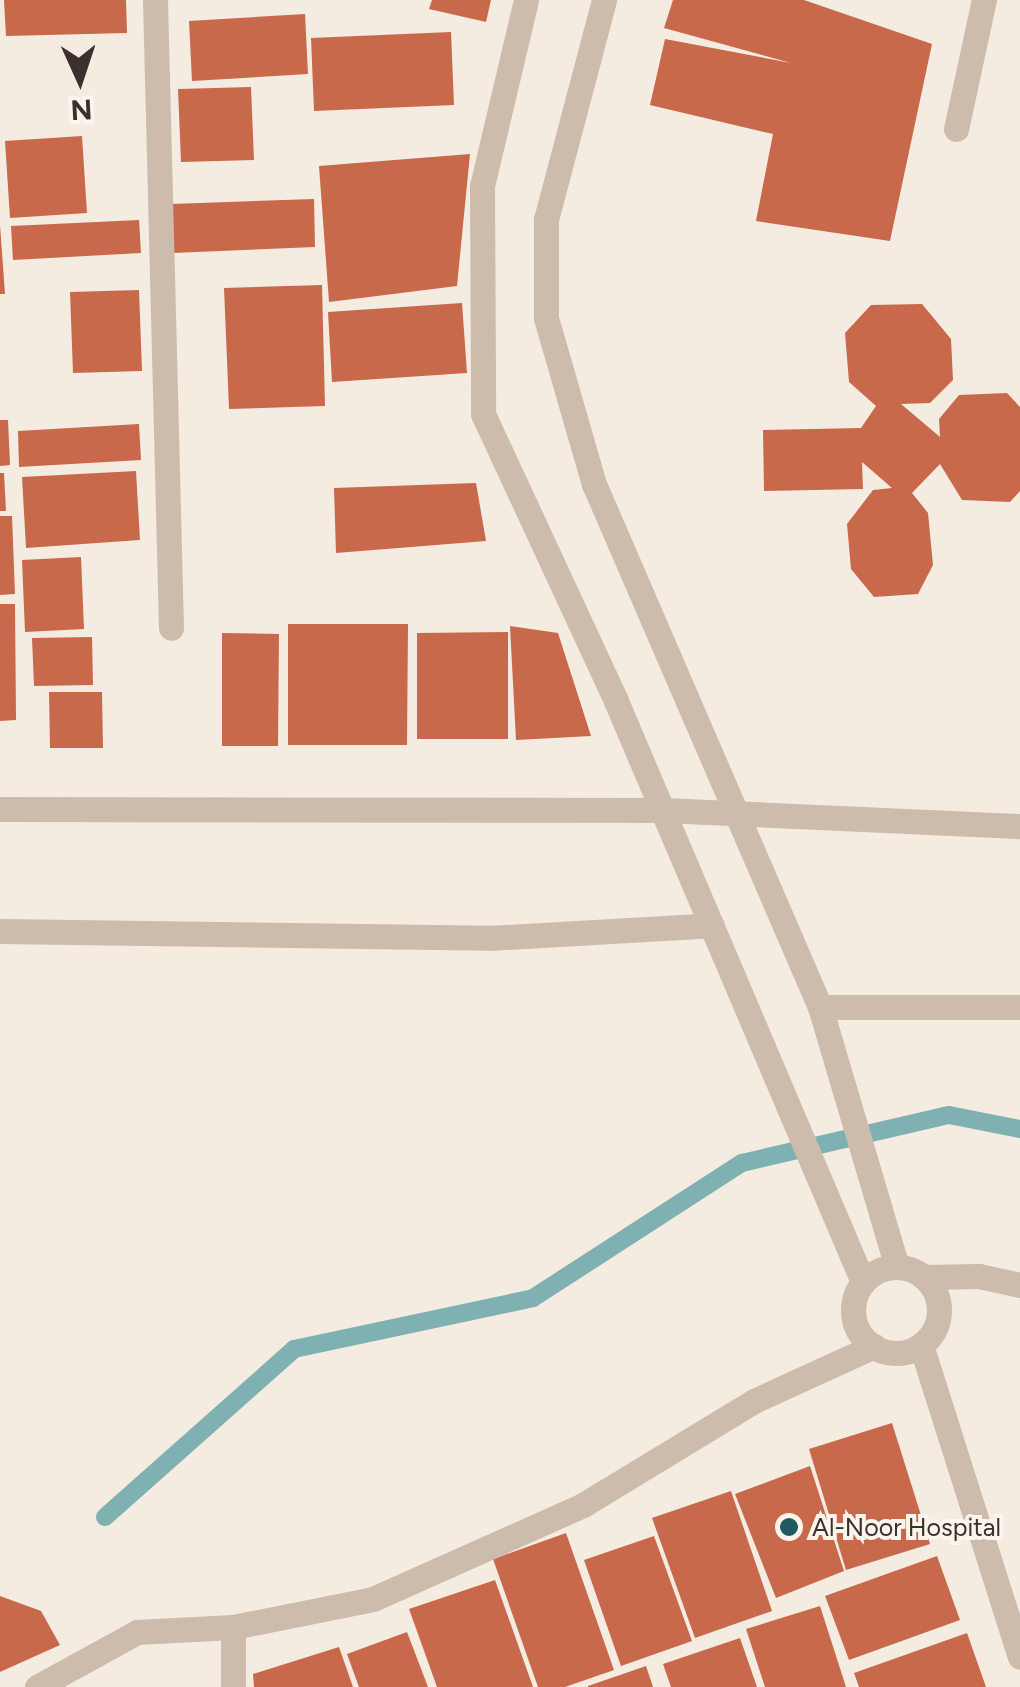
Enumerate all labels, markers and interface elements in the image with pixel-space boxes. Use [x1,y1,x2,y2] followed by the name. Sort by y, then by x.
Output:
[30,30,130,130] north arrow
[70,92,93,128] text: N
[812,1512,1001,1542] place label: Al-Noor Hospital
[776,1514,802,1540] marker: Al-Noor Hospital

